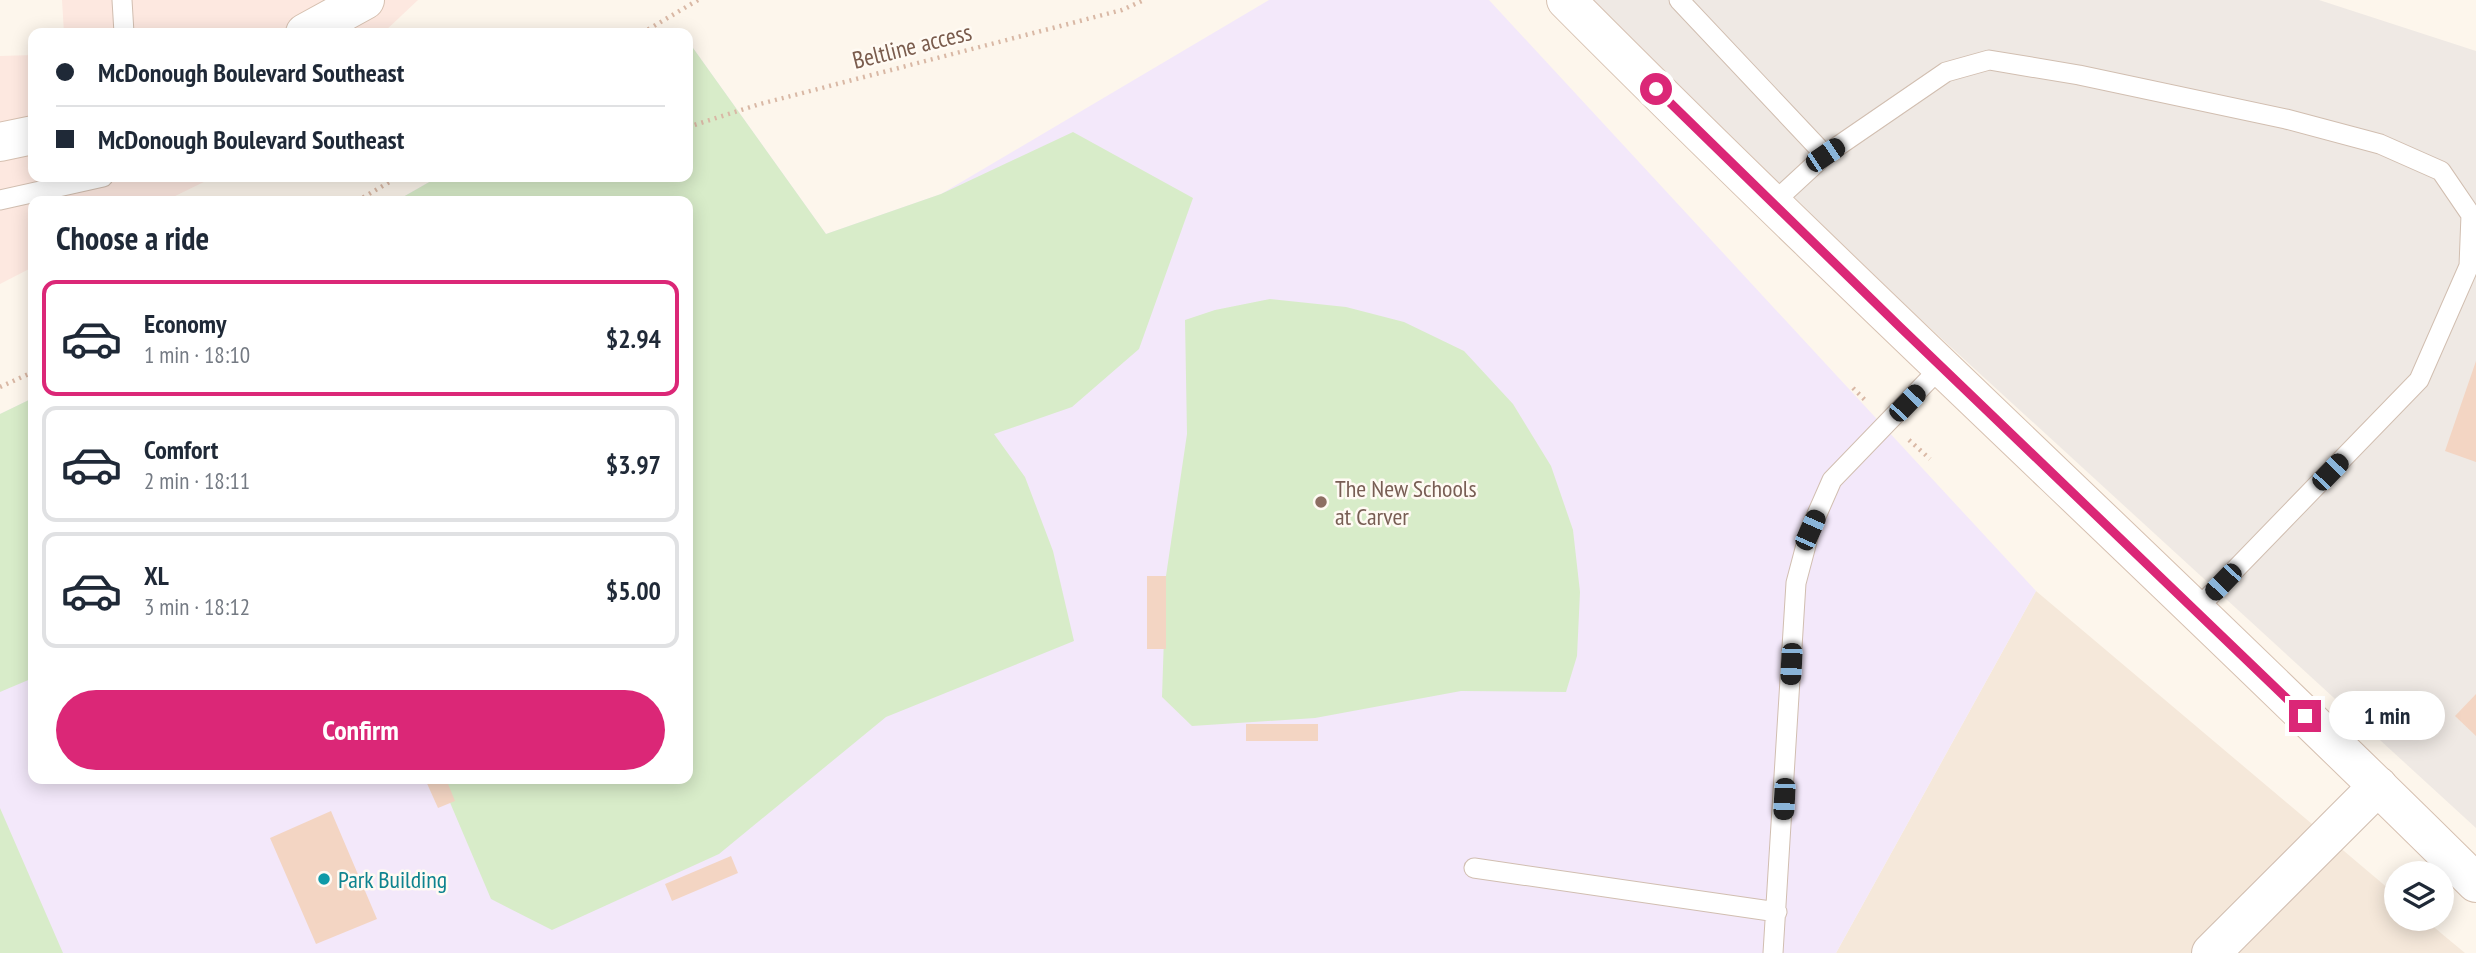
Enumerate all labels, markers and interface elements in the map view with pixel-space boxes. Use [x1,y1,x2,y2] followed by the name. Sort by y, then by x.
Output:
[849,16,975,76] street label: Beltline access
[98,56,404,89] text: McDonough Boulevard Southeast
[1640,73,1672,105] route start
[98,123,404,156] text: McDonough Boulevard Southeast
[1802,135,1849,175] car
[56,217,209,259] text: Choose a ride
[60,307,123,370] icon: car
[144,307,226,340] text: Economy
[606,322,661,355] text: $2.94
[144,340,250,369] text: 1 min · 18:10
[1885,381,1930,425] car
[60,433,123,496] icon: car
[144,433,218,466] text: Comfort
[606,448,661,481] text: $3.97
[2308,450,2353,494] car
[144,466,250,495] text: 2 min · 18:11
[1335,473,1477,532] place label: The New Schools at Carver
[1313,494,1329,510] marker: The New Schools at Carver
[1792,507,1829,553] car
[60,559,123,622] icon: car
[144,559,169,592] text: XL
[2201,560,2246,604] car
[606,574,661,607] text: $5.00
[144,592,250,621] text: 3 min · 18:12
[1780,642,1803,686] car
[56,690,665,770] button: Confirm
[2330,692,2445,740] callout: 1 min
[2289,700,2321,732] route end
[2364,701,2410,730] text: 1 min
[1773,777,1796,821] car
[2384,861,2454,931] map controls
[2384,861,2454,931] button: layers
[338,864,447,895] place label: Park Building
[316,871,332,887] marker: Park Building

